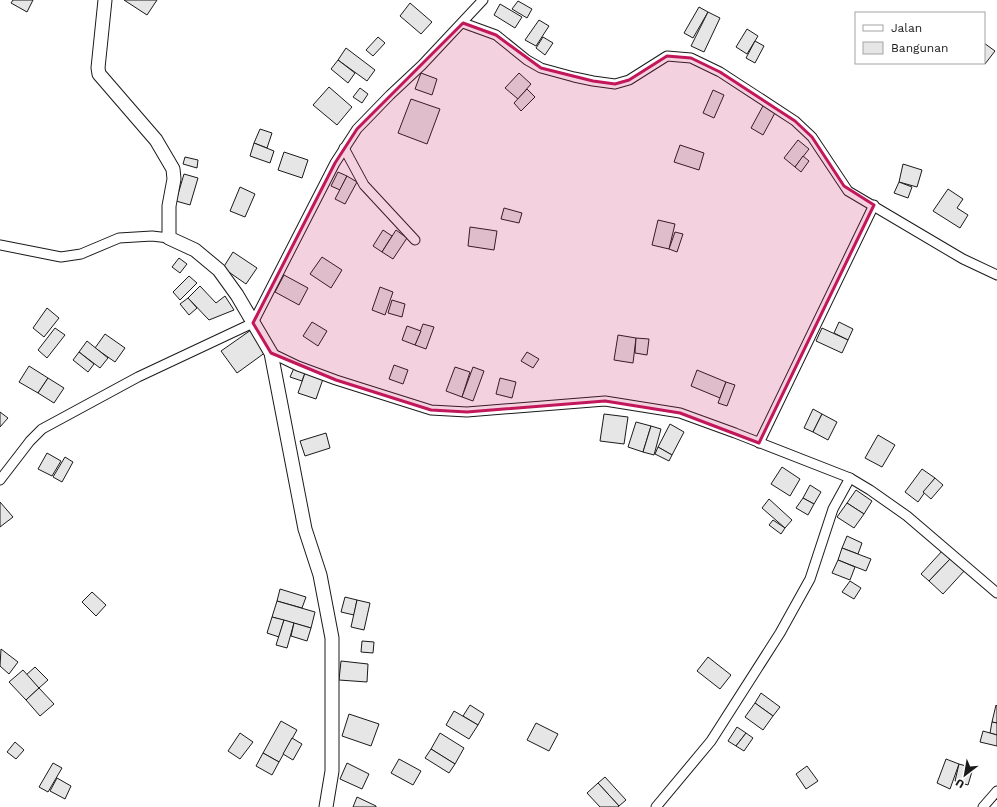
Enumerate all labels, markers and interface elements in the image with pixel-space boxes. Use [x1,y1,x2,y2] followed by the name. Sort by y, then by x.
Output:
[855,12,985,64] legend
[891,21,922,35] text: Jalan
[891,41,949,55] text: Bangunan
[945,755,985,795] north arrow
[953,775,967,791] text: U

